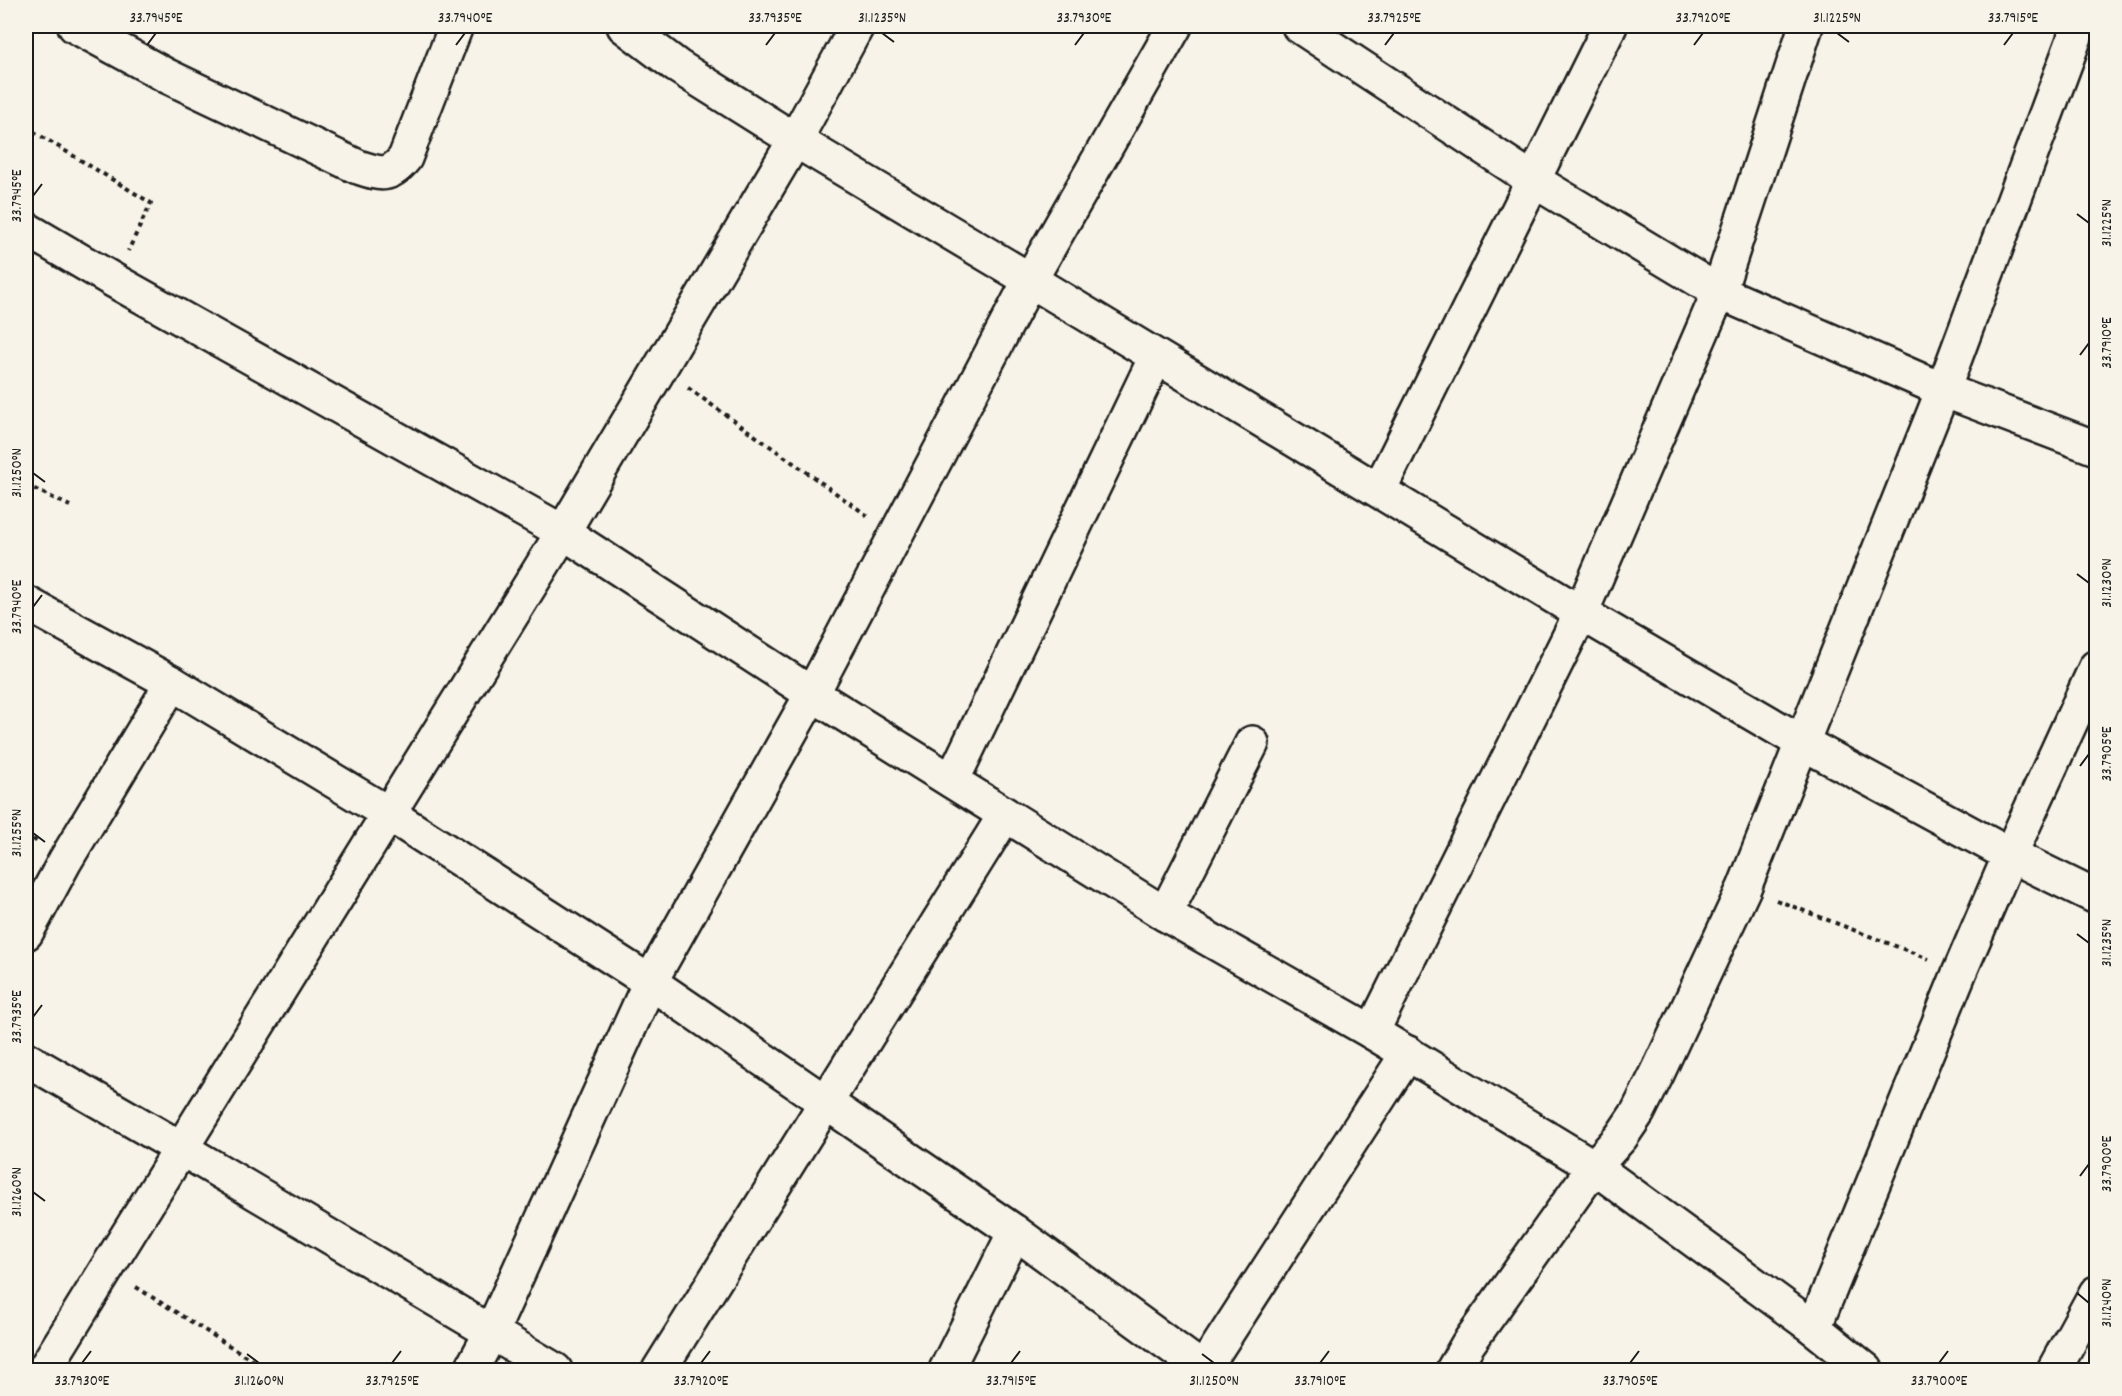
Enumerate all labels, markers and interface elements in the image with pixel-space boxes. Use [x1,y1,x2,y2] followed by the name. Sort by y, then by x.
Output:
[129,8,183,30] text: 33.7945°E
[438,8,492,30] text: 33.7940°E
[748,8,802,30] text: 33.7935°E
[858,8,906,30] text: 31.1235°N
[1057,8,1112,30] text: 33.7930°E
[1367,8,1421,30] text: 33.7925°E
[1676,8,1731,30] text: 33.7920°E
[1813,8,1861,30] text: 31.1225°N
[1988,8,2038,30] text: 33.7915°E
[7,169,29,223] text: 33.7945°E
[2097,199,2119,247] text: 31.1225°N
[2097,317,2119,369] text: 33.7910°E
[7,448,29,498] text: 31.1250°N
[2097,558,2119,608] text: 31.1230°N
[7,580,29,634] text: 33.7940°E
[2097,726,2119,782] text: 33.7905°E
[7,809,29,857] text: 31.1255°N
[2097,919,2119,967] text: 31.1235°N
[7,990,29,1044] text: 33.7935°E
[2097,1136,2119,1192] text: 33.7900°E
[7,1167,29,1217] text: 31.1260°N
[2097,1279,2119,1327] text: 31.1240°N
[55,1371,110,1393] text: 33.7930°E
[234,1371,284,1393] text: 31.1260°N
[365,1371,419,1393] text: 33.7925°E
[674,1371,729,1393] text: 33.7920°E
[986,1371,1036,1393] text: 33.7915°E
[1189,1371,1239,1393] text: 31.1250°N
[1294,1371,1346,1393] text: 33.7910°E
[1602,1371,1658,1393] text: 33.7905°E
[1911,1371,1967,1393] text: 33.7900°E

